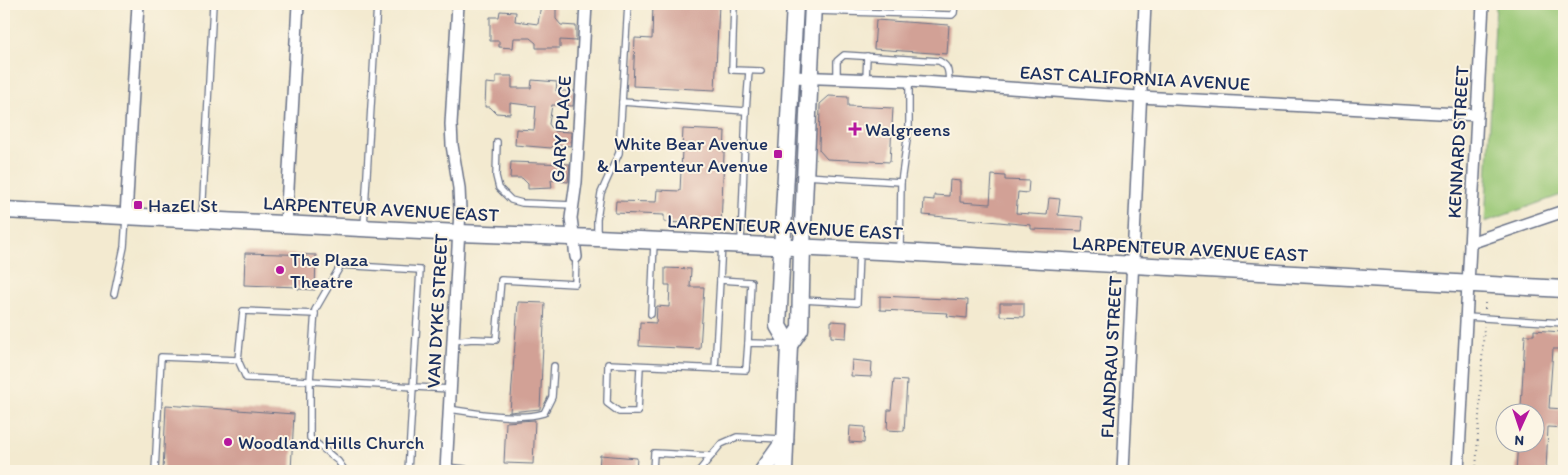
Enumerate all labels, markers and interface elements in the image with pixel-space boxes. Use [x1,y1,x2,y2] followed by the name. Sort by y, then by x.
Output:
[1019,60,1251,96] street label: EAST CALIFORNIA AVENUE
[1443,65,1474,219] street label: KENNARD STREET
[546,75,576,183] street label: GARY PLACE
[865,118,950,141] place label: Walgreens
[849,123,861,135] marker: Walgreens
[597,132,768,177] place label: White Bear Avenue & Larpenteur Avenue
[772,148,784,160] marker: White Bear Avenue & Larpenteur Avenue
[262,191,500,227] street label: LARPENTEUR AVENUE EAST
[148,194,218,217] place label: HazEl St
[132,199,144,211] marker: HazEl St
[666,209,904,245] street label: LARPENTEUR AVENUE EAST
[1071,231,1309,267] street label: LARPENTEUR AVENUE EAST
[421,233,453,389] street label: VAN DYKE STREET
[290,248,369,293] place label: The Plaza Theatre
[274,264,286,276] marker: The Plaza Theatre
[1095,275,1127,439] street label: FLANDRAU STREET
[1496,402,1546,452] north arrow
[238,431,425,454] place label: Woodland Hills Church
[1514,432,1525,449] text: N
[222,436,234,448] marker: Woodland Hills Church

